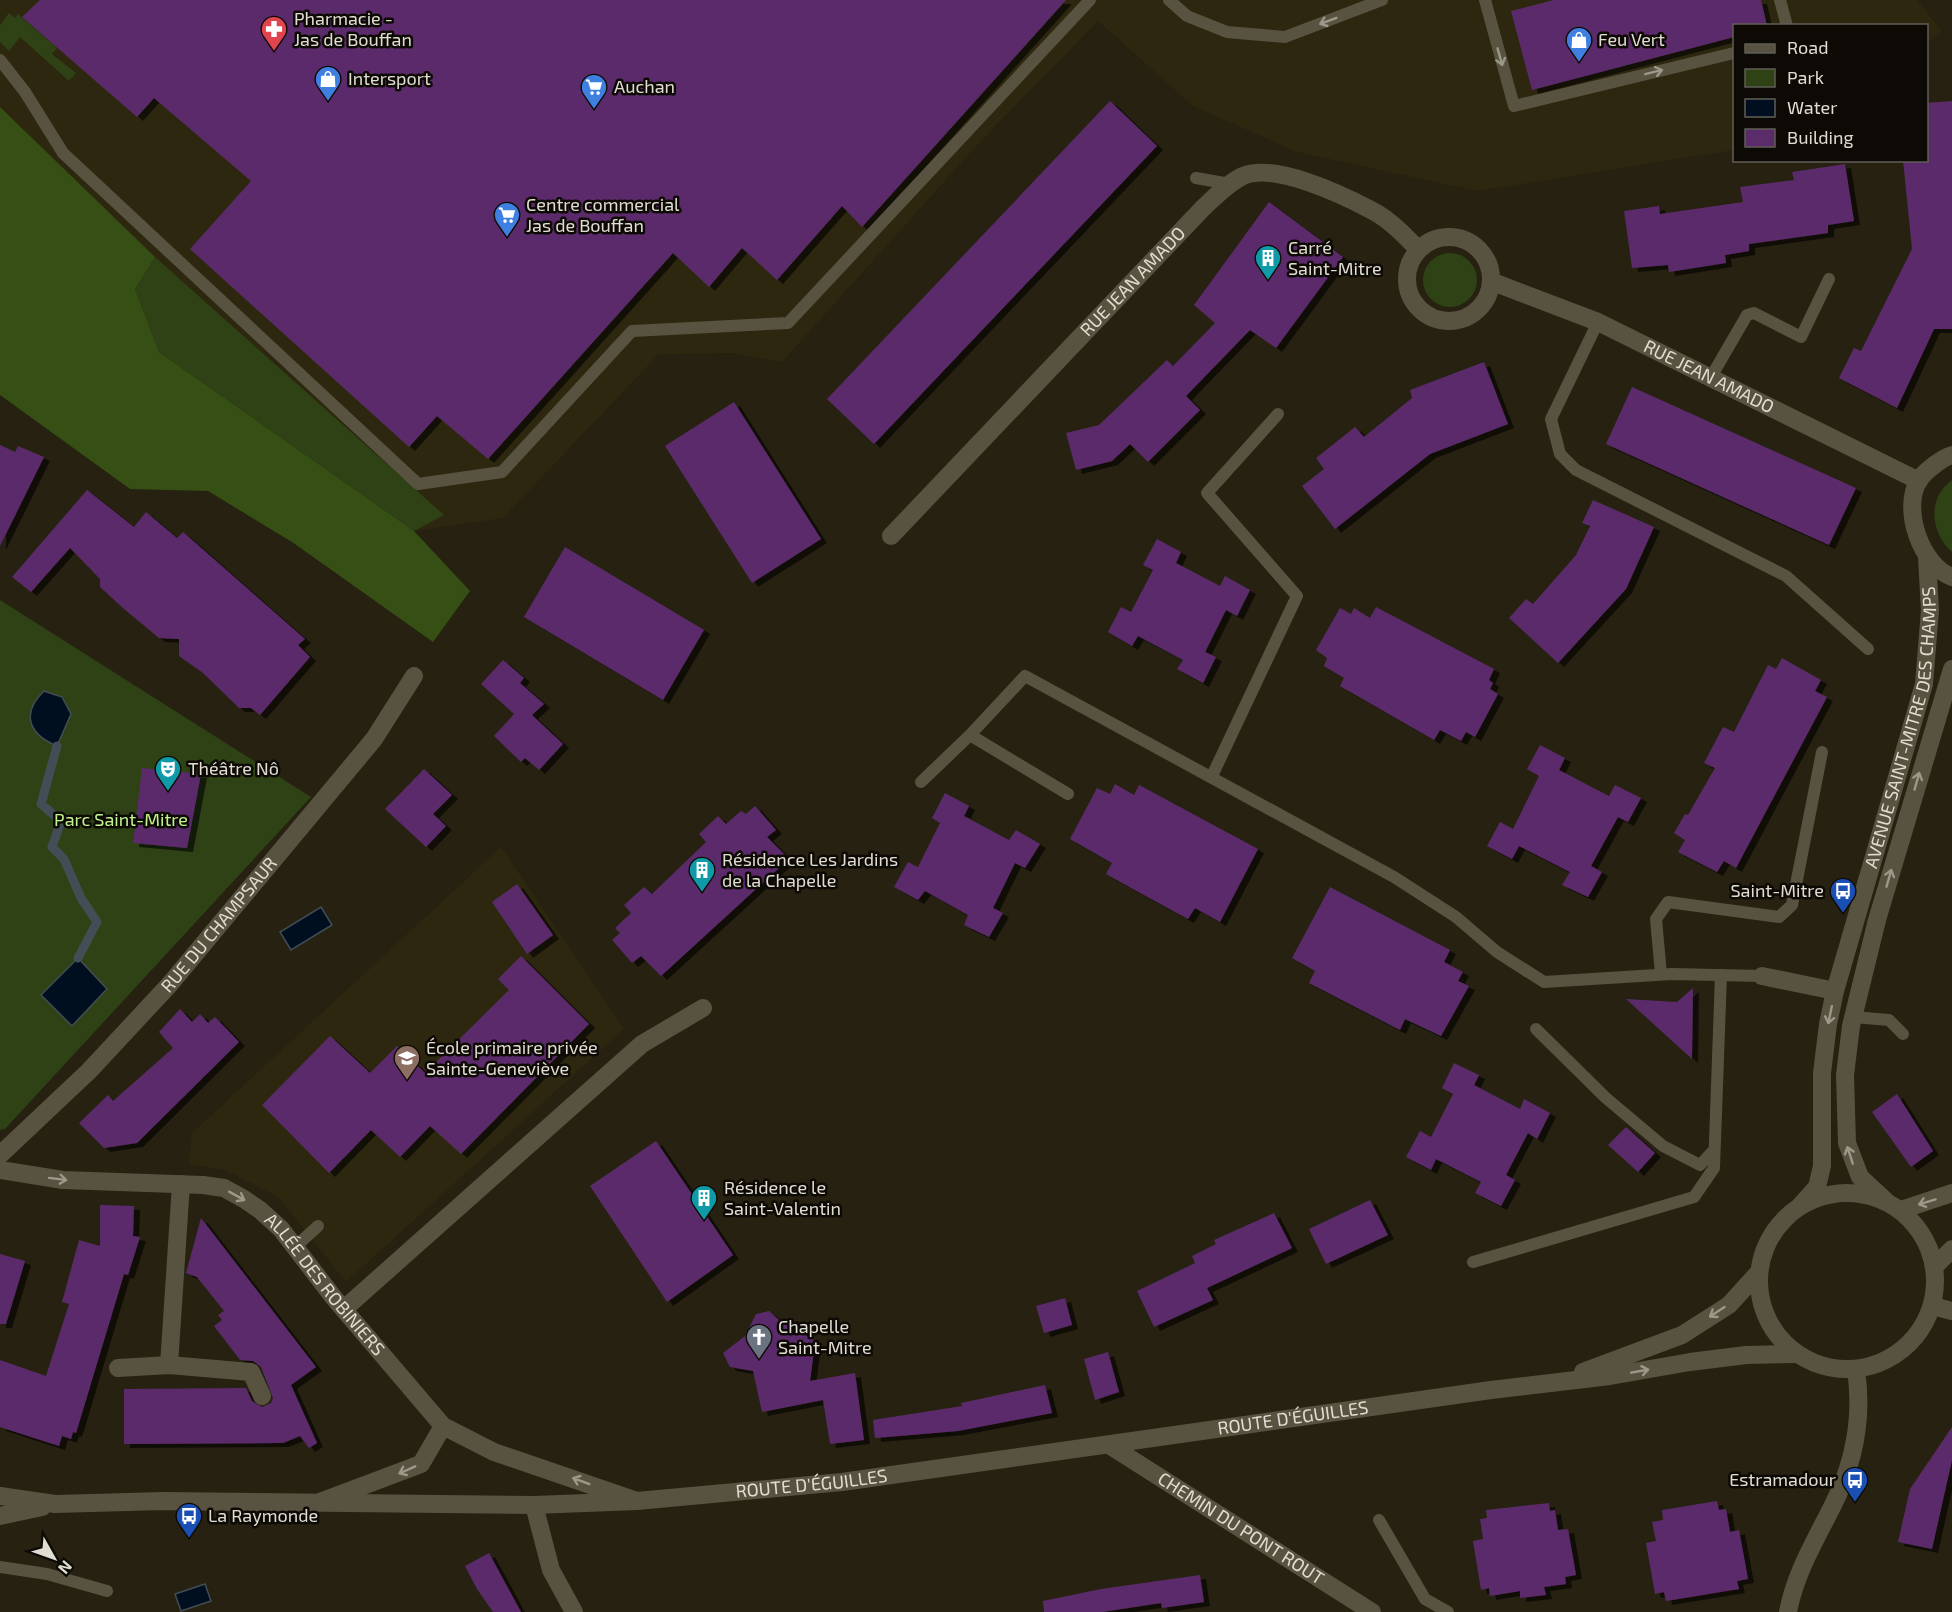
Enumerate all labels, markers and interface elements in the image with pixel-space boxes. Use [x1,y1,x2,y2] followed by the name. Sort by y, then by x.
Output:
[294,7,412,50] place label: Pharmacie - Jas de Bouffan
[259,14,289,52] pharmacy icon: Pharmacie - Jas de Bouffan
[1319,17,1337,28] one-way arrow
[1733,24,1928,162] legend
[1564,25,1594,63] shop icon: Feu Vert
[1598,28,1665,50] place label: Feu Vert
[1787,36,1828,58] text: Road
[1495,47,1506,66] one-way arrow
[313,64,343,102] shop icon: Intersport
[1644,65,1663,77] one-way arrow
[1787,66,1824,88] text: Park
[348,67,431,89] place label: Intersport
[579,72,609,110] supermarket icon: Auchan
[614,75,675,97] place label: Auchan
[1787,96,1837,118] text: Water
[1787,126,1854,148] text: Building
[526,193,680,236] place label: Centre commercial Jas de Bouffan
[492,200,522,238] supermarket icon: Centre commercial Jas de Bouffan
[1075,222,1189,340] street label: RUE JEAN AMADO
[1288,236,1382,279] place label: Carré Saint-Mitre
[1253,243,1283,281] building icon: Carré Saint-Mitre
[1640,334,1778,418] street label: RUE JEAN AMADO
[1859,586,1940,871] street label: AVENUE SAINT-MITRE DES CHAMPS
[153,754,183,792] theatre icon: Théâtre Nô
[188,757,279,779] place label: Théâtre Nô
[1912,772,1924,791] one-way arrow
[54,808,188,830] park label: Parc Saint-Mitre
[722,848,898,891] place label: Résidence Les Jardins de la Chapelle
[156,852,281,997] street label: RUE DU CHAMPSAUR
[687,855,717,893] building icon: Résidence Les Jardins de la Chapelle
[1884,869,1895,888] one-way arrow
[1828,876,1858,914] bus stop icon: Saint-Mitre
[1730,879,1824,901] place label: Saint-Mitre
[1824,1004,1835,1024] one-way arrow
[426,1036,598,1079] place label: École primaire privée Sainte-Geneviève
[392,1043,422,1081] school or university icon: École primaire privée Sainte-Geneviève
[1844,1146,1855,1165] one-way arrow
[47,1173,67,1184] one-way arrow
[724,1176,841,1219] place label: Résidence le Saint-Valentin
[689,1183,719,1221] building icon: Résidence le Saint-Valentin
[228,1191,246,1202] one-way arrow
[1918,1197,1937,1208] one-way arrow
[260,1208,390,1360] street label: ALLÉE DES ROBINIERS
[1709,1307,1726,1319] one-way arrow
[778,1315,872,1358] place label: Chapelle Saint-Mitre
[744,1322,774,1360] church icon: Chapelle Saint-Mitre
[1630,1365,1650,1376] one-way arrow
[1216,1396,1370,1439] street label: ROUTE D'ÉGUILLES
[735,1464,888,1502] street label: ROUTE D'ÉGUILLES
[398,1465,417,1476] one-way arrow
[1840,1465,1870,1503] bus stop icon: Estramadour
[1154,1467,1329,1589] street label: CHEMIN DU PONT ROUT
[1729,1468,1836,1490] place label: Estramadour
[573,1475,591,1486] one-way arrow
[174,1501,204,1539] bus stop icon: La Raymonde
[208,1504,318,1526] place label: La Raymonde
[24,1528,84,1588] north arrow
[55,1557,77,1578] text: N

